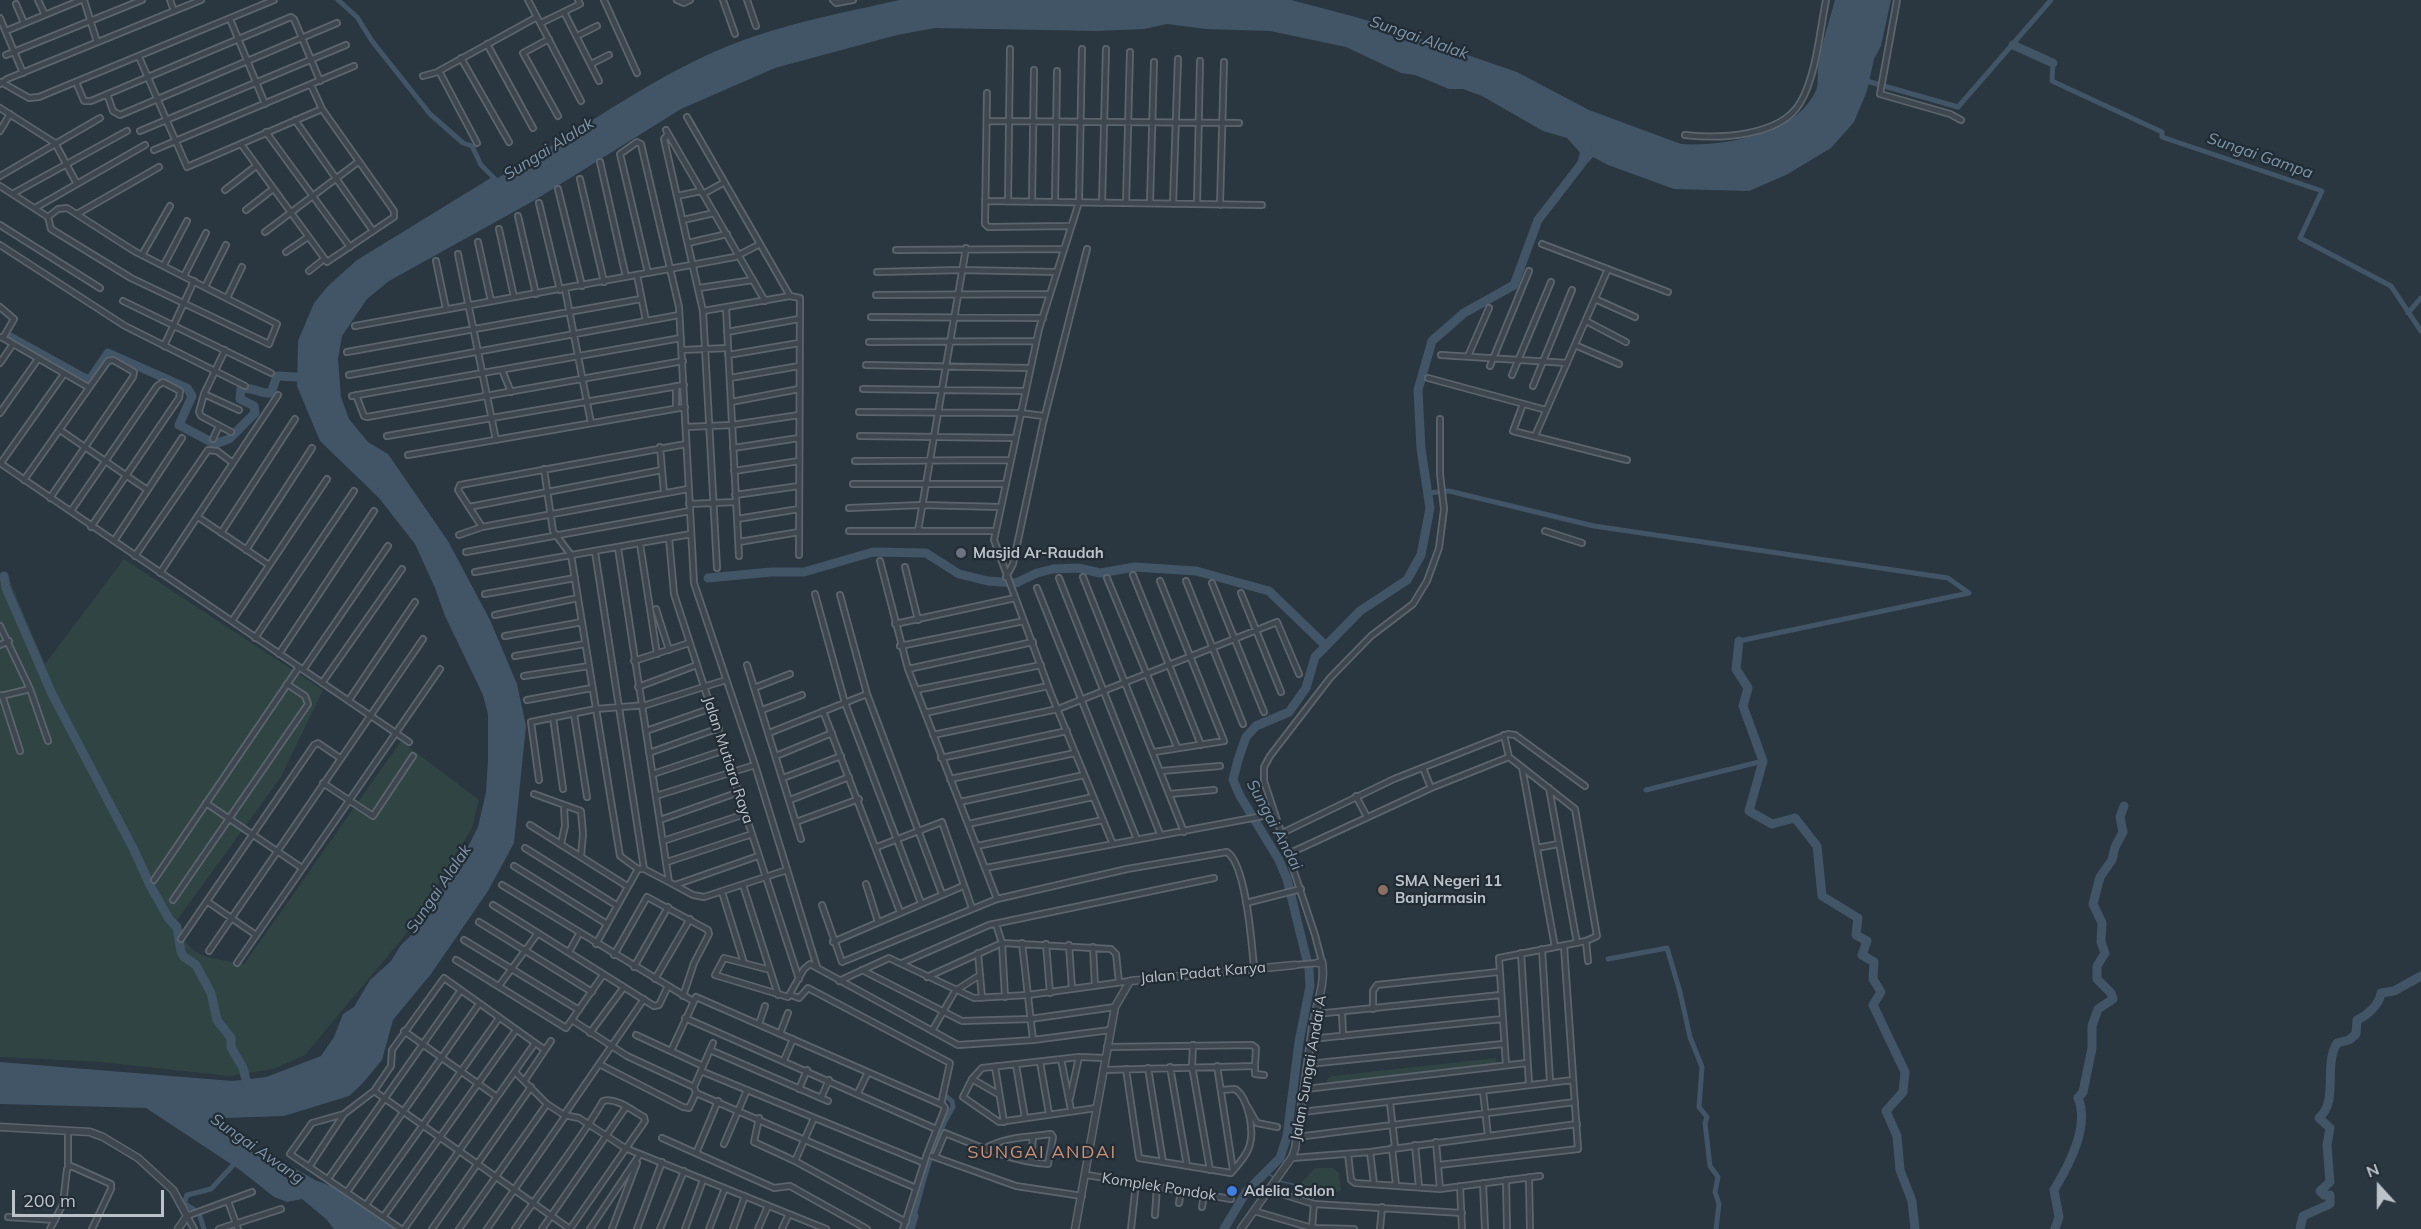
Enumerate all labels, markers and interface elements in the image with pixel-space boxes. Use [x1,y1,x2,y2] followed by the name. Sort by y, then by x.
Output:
[1367,12,1471,64] water label: Sungai Alalak
[500,114,598,184] water label: Sungai Alalak
[2205,129,2315,183] water label: Sungai Gampa
[973,544,1104,562] place label: Masjid Ar-Raudah
[954,546,968,560] marker: Masjid Ar-Raudah
[699,694,757,826] street label: Jalan Mutiara Raya
[1242,776,1306,874] water label: Sungai Andai
[402,841,476,937] water label: Sungai Alalak
[1395,872,1502,907] place label: SMA Negeri 11 Banjarmasin
[1376,883,1390,897] marker: SMA Negeri 11 Banjarmasin
[1139,959,1267,987] street label: Jalan Padat Karya
[1287,994,1331,1142] street label: Jalan Sungai Andai A
[207,1110,307,1188] water label: Sungai Awang
[967,1142,1117,1164] district label: SUNGAI ANDAI
[2349,1157,2409,1217] north arrow
[2363,1159,2382,1182] text: N
[1101,1169,1217,1205] street label: Komplek Pondok
[15,1178,166,1216] scale bar
[1244,1182,1335,1200] place label: Adelia Salon
[1225,1184,1239,1198] marker: Adelia Salon
[23,1189,76,1212] text: 200 m

